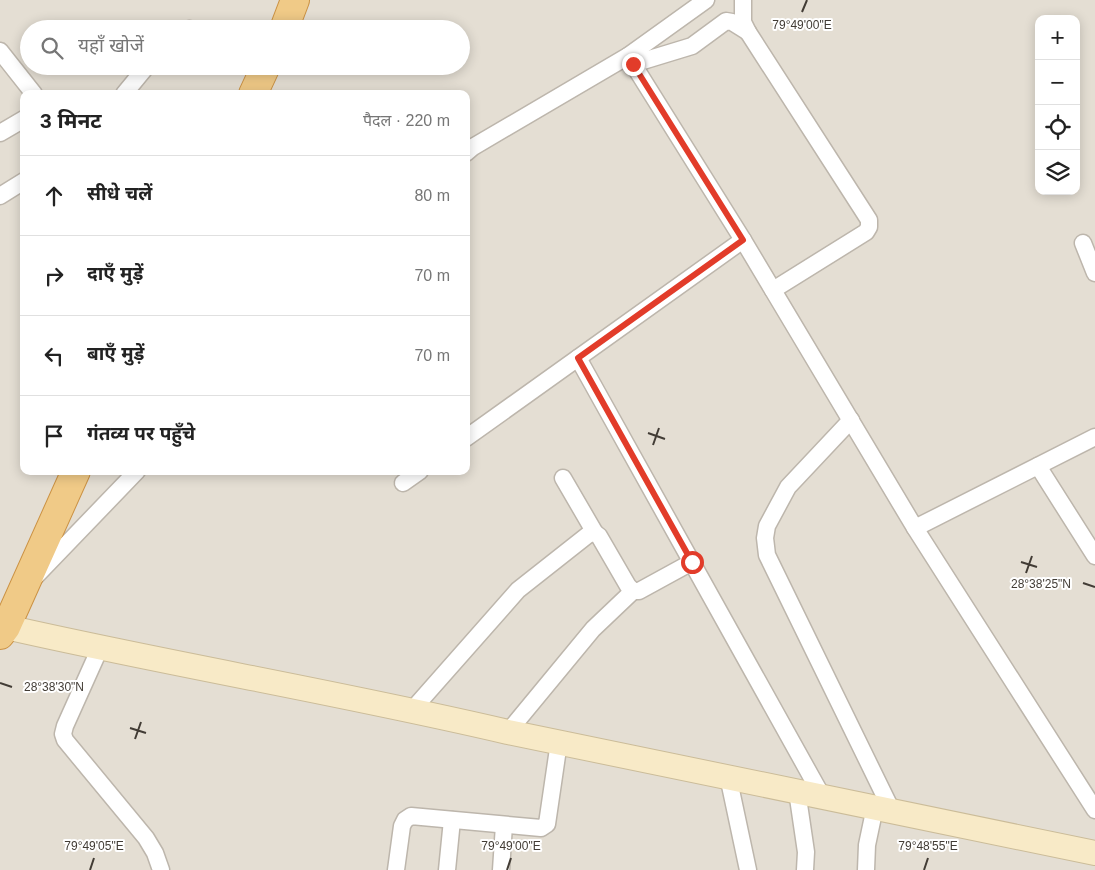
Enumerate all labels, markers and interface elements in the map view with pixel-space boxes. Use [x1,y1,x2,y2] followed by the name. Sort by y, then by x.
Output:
[1035,15,1080,195] map controls
[1035,15,1080,60] button: +
[772,18,832,32] text: 79°49'00"E
[20,20,470,75] search box
[38,34,66,62] icon: search
[78,35,144,56] text: यहाँ खोजें
[622,53,645,76] route end
[1035,60,1080,105] button: −
[1035,105,1080,150] button: locate
[40,109,102,132] text: 3 मिनट
[363,112,450,129] text: पैदल · 220 m
[1035,150,1080,195] button: layers
[40,182,68,210] icon: ahead
[87,183,152,204] text: सीधे चलें
[414,187,450,204] text: 80 m
[40,262,68,290] icon: right
[87,263,143,284] text: दाएँ मुड़ें
[414,267,450,284] text: 70 m
[40,342,68,370] icon: left
[87,343,144,364] text: बाएँ मुड़ें
[414,347,450,364] text: 70 m
[40,422,68,450] icon: arrive
[87,423,195,444] text: गंतव्य पर पहुँचे
[681,551,704,574] route start
[1011,577,1071,591] text: 28°38'25"N
[24,680,84,694] text: 28°38'30"N
[64,839,124,853] text: 79°49'05"E
[481,839,541,853] text: 79°49'00"E
[898,839,958,853] text: 79°48'55"E

